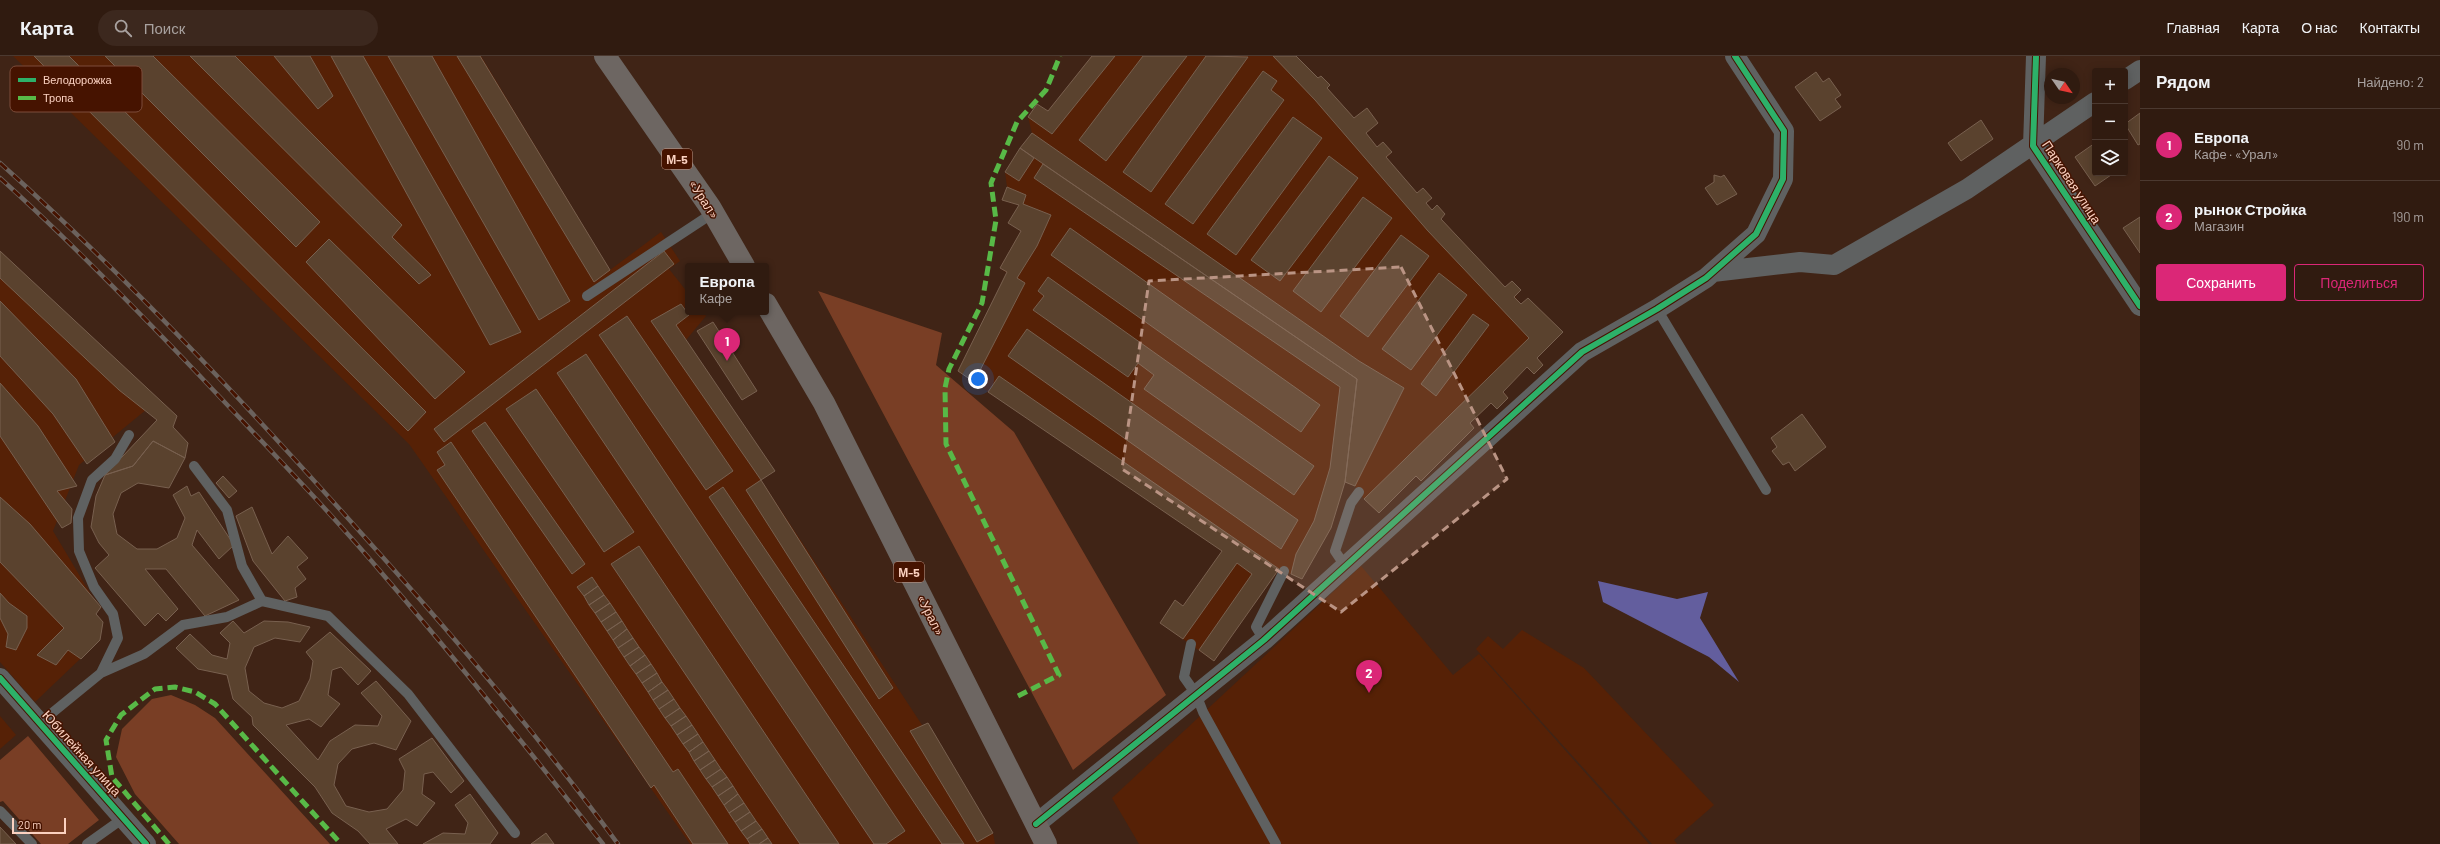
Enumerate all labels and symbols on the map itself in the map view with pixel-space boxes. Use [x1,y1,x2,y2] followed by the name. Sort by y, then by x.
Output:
[10,66,142,112] legend
[2044,68,2080,104] north arrow
[43,73,113,86] text: Велодорожка
[43,91,74,104] text: Тропа
[2039,137,2105,227] street label: Парковая улица
[662,149,692,169] road number: М-5
[685,176,723,222] street label: «Урал»
[714,328,740,361] pin: 1
[968,369,988,389] your location
[894,562,924,582] road number: М-5
[914,592,948,638] street label: «Урал»
[1356,660,1382,693] pin: 2
[39,707,125,800] street label: Юбилейная улица
[12,816,66,835] scale bar

